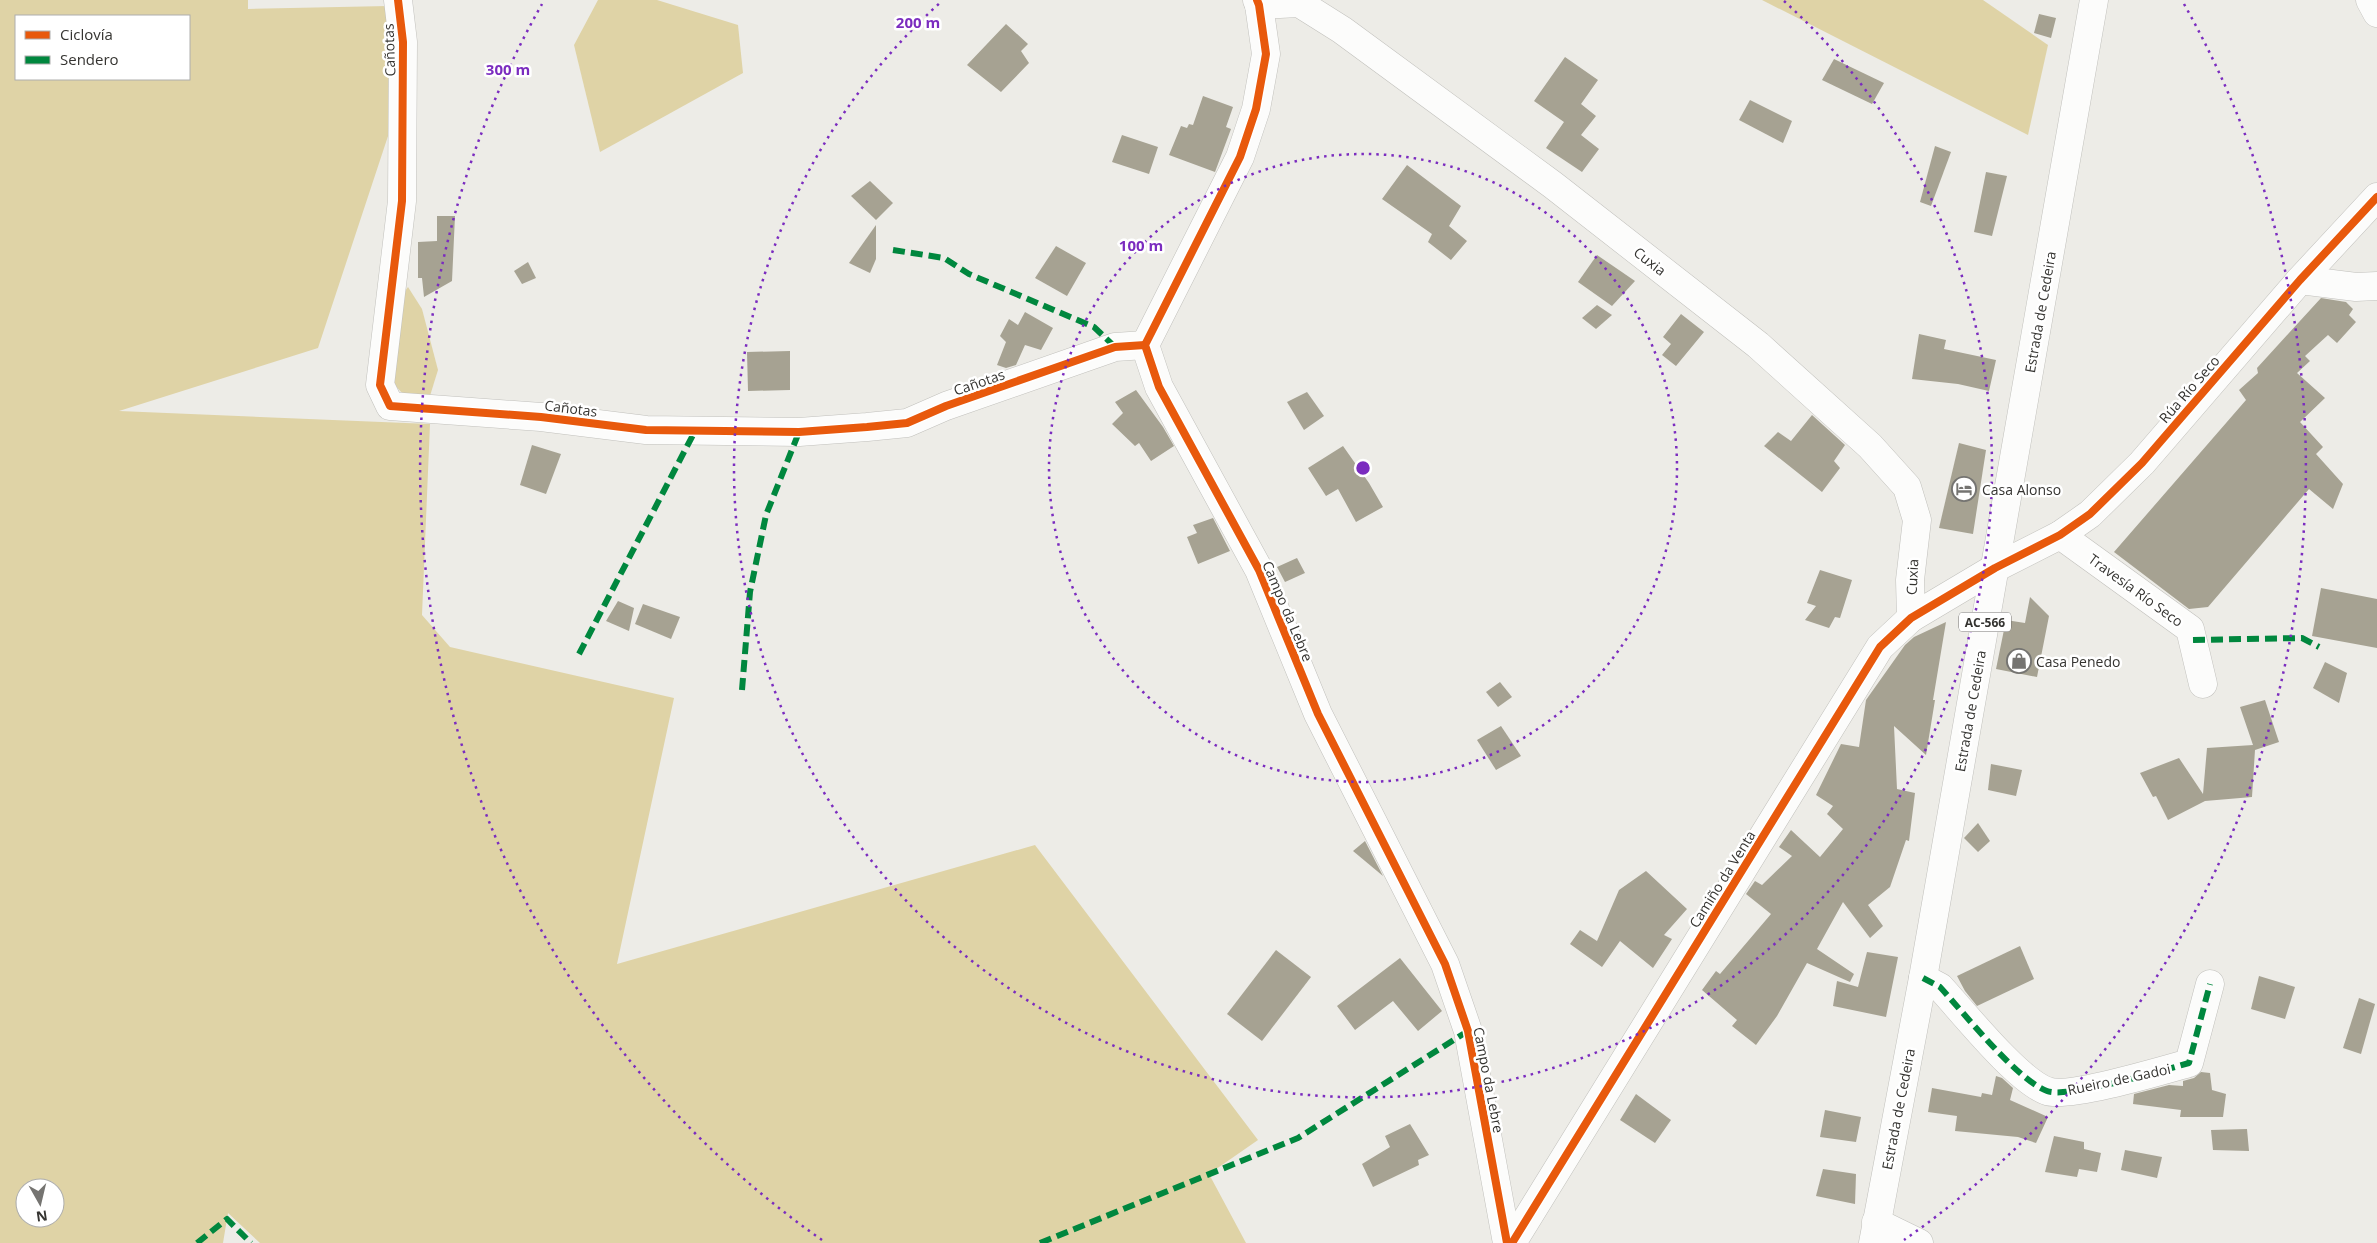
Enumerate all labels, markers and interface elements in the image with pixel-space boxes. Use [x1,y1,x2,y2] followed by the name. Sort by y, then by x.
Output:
[896,12,940,32] text: 200 m
[15,15,190,80] legend
[379,23,399,77] street label: Cañotas
[60,24,113,44] text: Ciclovía
[60,49,119,69] text: Sendero
[486,59,530,79] text: 300 m
[1119,235,1163,255] text: 100 m
[1630,242,1670,280] street label: Cuxia
[2020,250,2060,374] street label: Estrada de Cedeira
[2154,351,2224,427] street label: Rúa Río Seco
[951,364,1007,400] street label: Cañotas
[544,395,599,421] street label: Cañotas
[1354,459,1372,477] centre of rings
[1951,476,1977,502] hotel icon: Casa Alonso
[1982,480,2061,499] place label: Casa Alonso
[2085,549,2187,631] street label: Travesía Río Seco
[1258,558,1318,664] street label: Campo da Lebre
[1902,559,1922,595] street label: Cuxia
[1959,612,2011,632] road number: AC-566
[2006,648,2032,674] shop icon: Casa Penedo
[1950,649,1990,773] street label: Estrada de Cedeira
[2036,652,2120,671] place label: Casa Penedo
[1684,827,1760,931] street label: Camiño da Venta
[1469,1025,1509,1135] street label: Campo da Lebre
[1877,1047,1919,1171] street label: Estrada de Cedeira
[2066,1059,2172,1099] street label: Rueiro de Gadoi
[15,1178,65,1228] north arrow
[35,1206,49,1227] text: N

